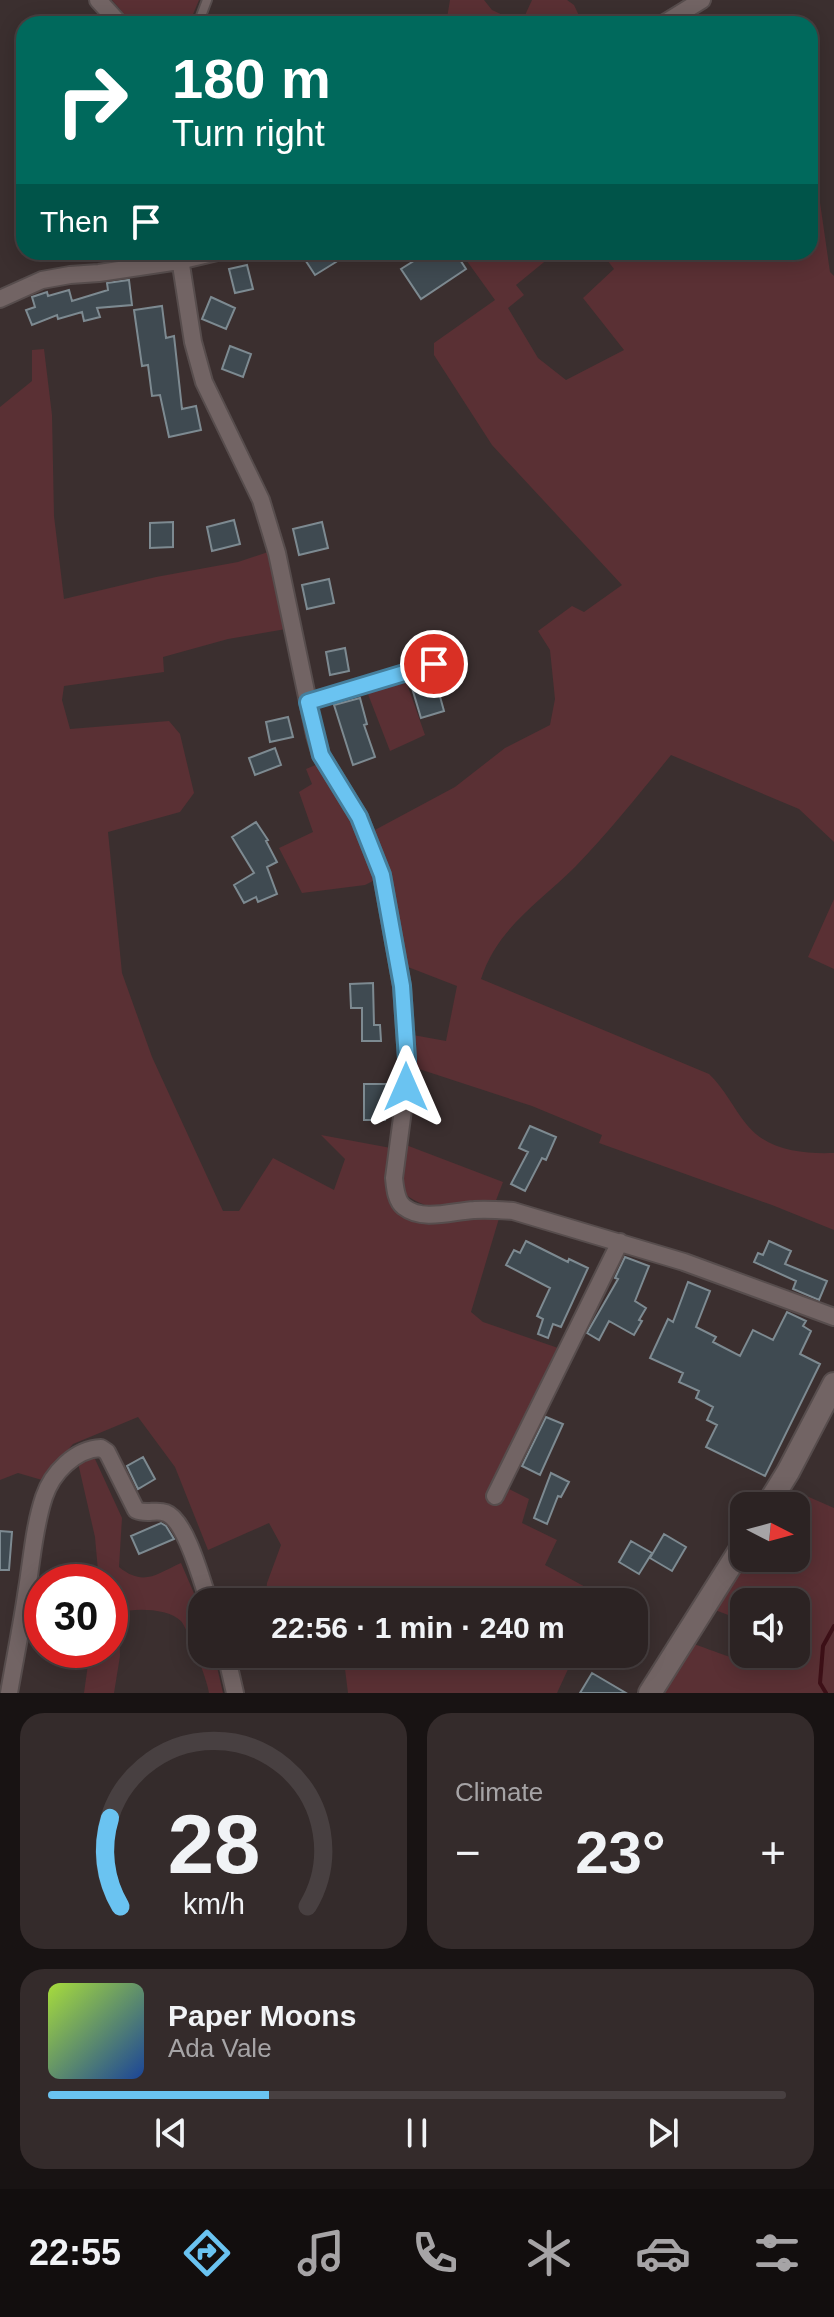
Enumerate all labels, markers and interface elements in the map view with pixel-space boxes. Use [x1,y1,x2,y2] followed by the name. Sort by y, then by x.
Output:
[172,47,331,110] text: 180 m
[40,48,144,152] icon: right
[172,113,325,154] text: Turn right
[124,200,168,244] icon: arrive
[40,205,108,238] text: Then
[400,630,468,698] pin
[412,642,456,686] icon: arrive
[364,1045,448,1129] position arrow
[730,1492,810,1572] north arrow
[730,1492,810,1668] map controls
[24,1564,128,1668] speed limit sign: 30
[730,1588,810,1668] button: sound
[271,1611,565,1644] text: 22:56 · 1 min · 240 m
[455,1777,543,1807] text: Climate
[167,1798,260,1891] text: 28
[575,1819,666,1886] text: 23°
[455,1828,481,1877] text: −
[760,1828,786,1877] text: +
[183,1888,244,1920] text: km/h
[168,1999,356,2032] text: Paper Moons
[168,2033,272,2063] text: Ada Vale
[149,2111,193,2155] icon: previous
[395,2111,439,2155] icon: pause
[641,2111,685,2155] icon: next
[179,2225,235,2281] icon: directions
[293,2225,349,2281] icon: music
[407,2225,463,2281] icon: phone
[521,2225,577,2281] icon: climate
[635,2225,691,2281] icon: car
[749,2225,805,2281] icon: filters
[29,2232,121,2273] text: 22:55

